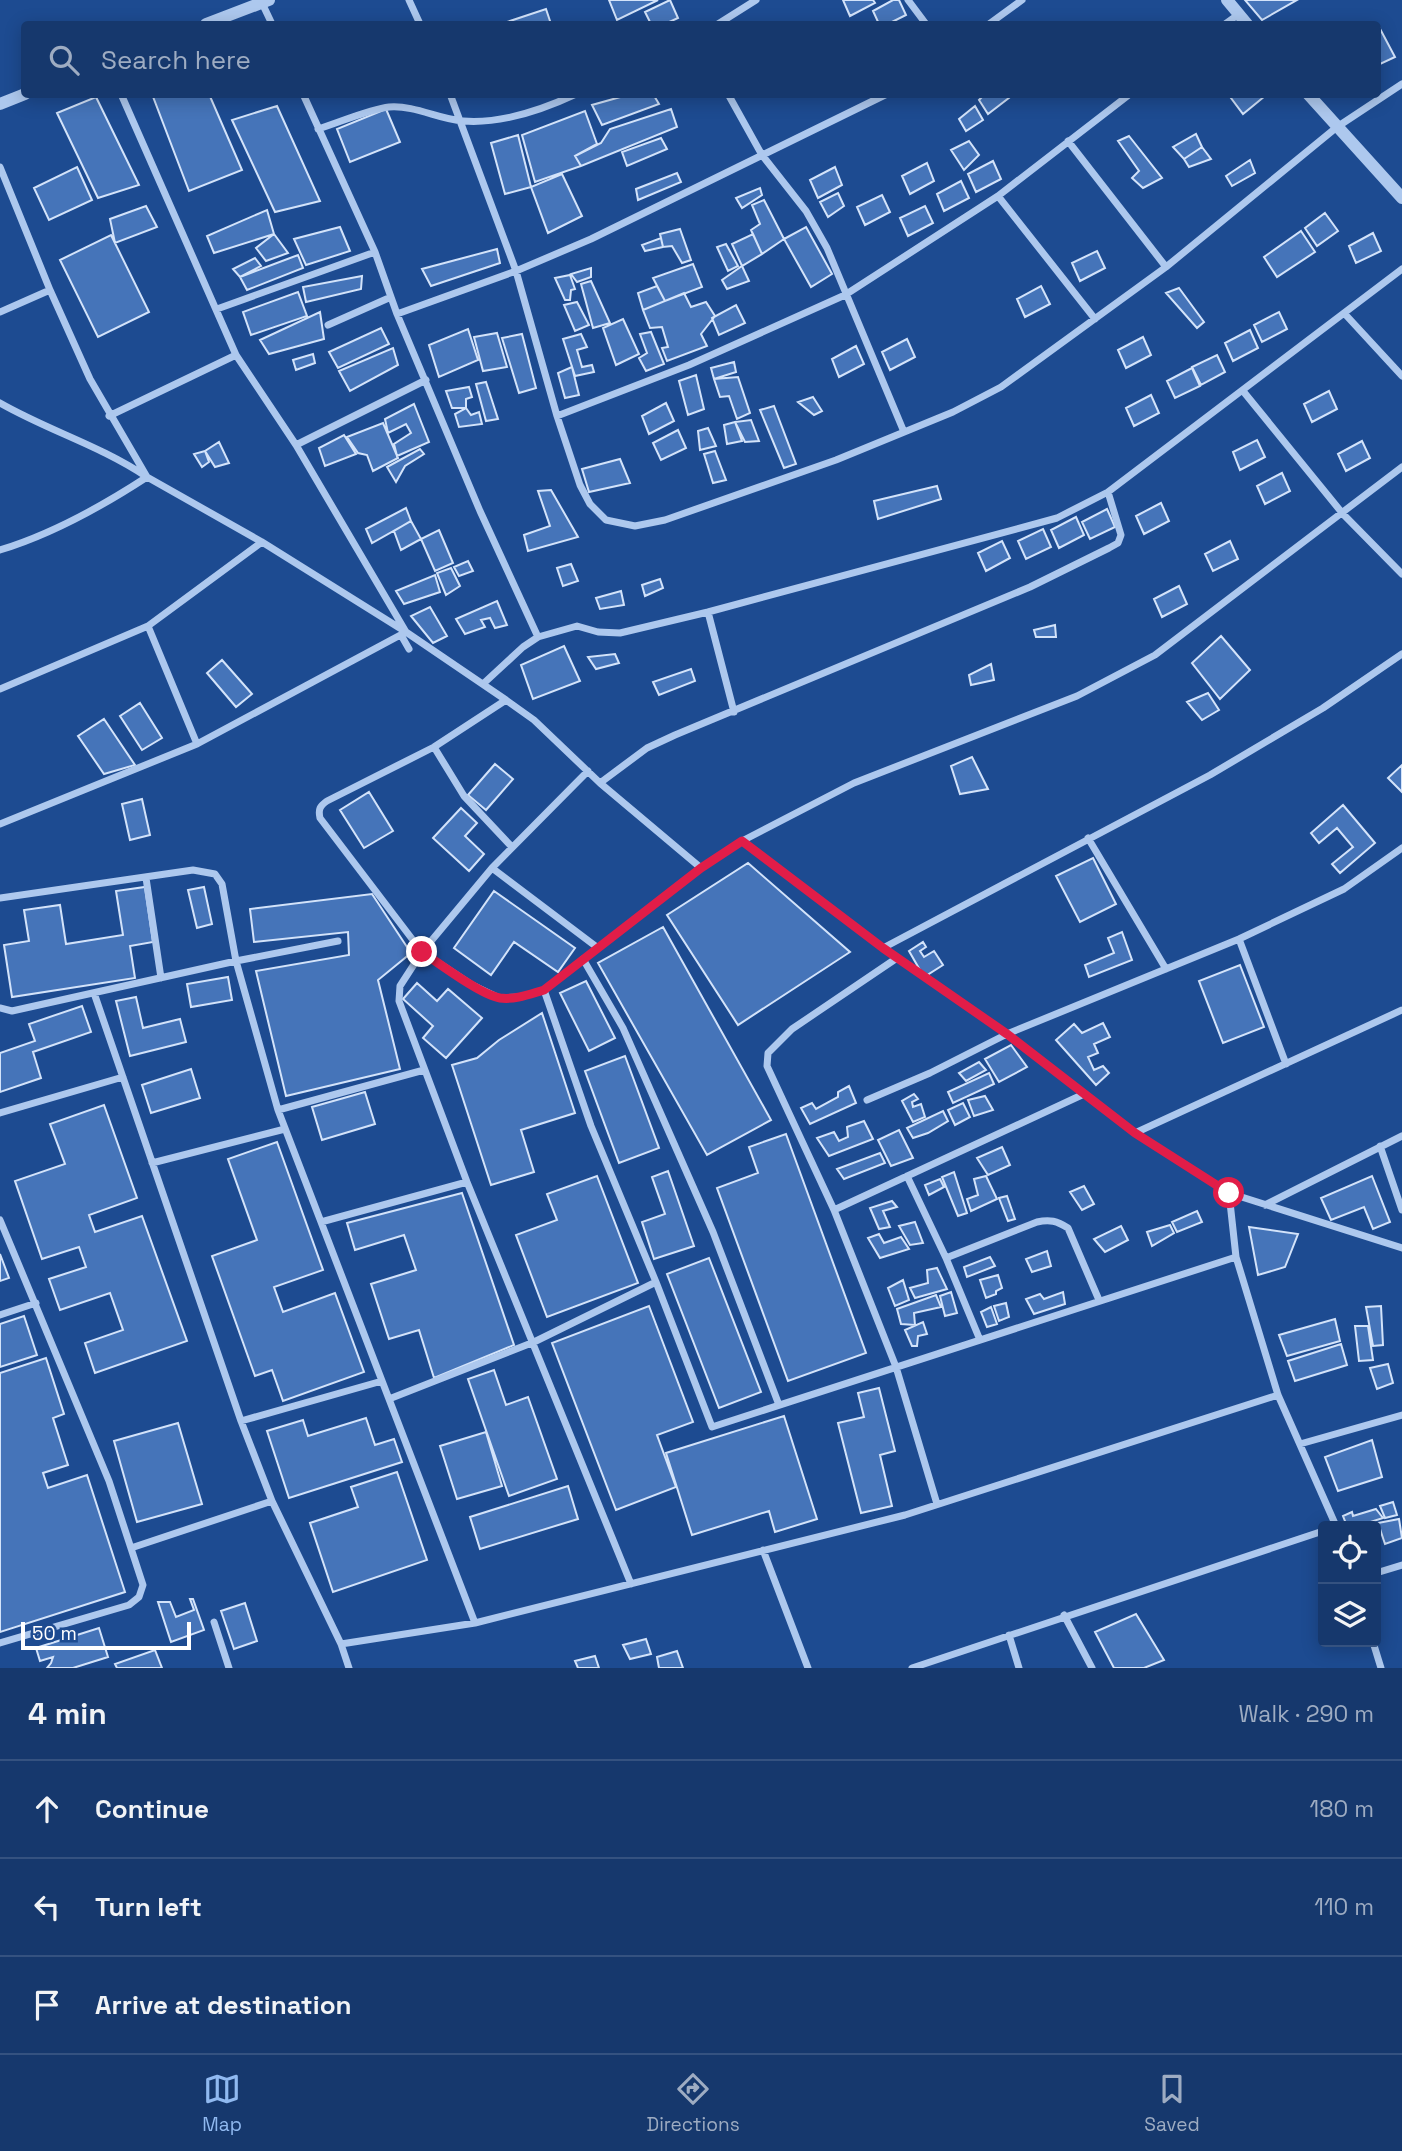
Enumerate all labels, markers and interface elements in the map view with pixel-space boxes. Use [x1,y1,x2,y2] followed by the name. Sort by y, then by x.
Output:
[21,21,1381,98] search box
[45,41,83,79] icon: search
[101,43,251,77] text: Search here
[406,936,437,967] route end
[1213,1177,1244,1208] route start
[1318,1521,1381,1647] map controls
[1318,1521,1381,1584] button: locate
[1318,1584,1381,1647] button: layers
[21,1619,191,1651] scale bar
[32,1621,77,1646] text: 50 m
[28,1694,107,1733] text: 4 min
[1238,1699,1374,1729] text: Walk · 290 m
[28,1790,66,1828] icon: ahead
[95,1792,209,1826] text: Continue
[1310,1794,1374,1824] text: 180 m
[28,1888,66,1926] icon: left
[95,1890,202,1924] text: Turn left
[1314,1892,1374,1922] text: 110 m
[28,1986,66,2024] icon: arrive
[95,1988,352,2022] text: Arrive at destination
[202,2070,242,2137] tab: Map
[647,2070,740,2137] tab: Directions
[1144,2070,1200,2137] tab: Saved

